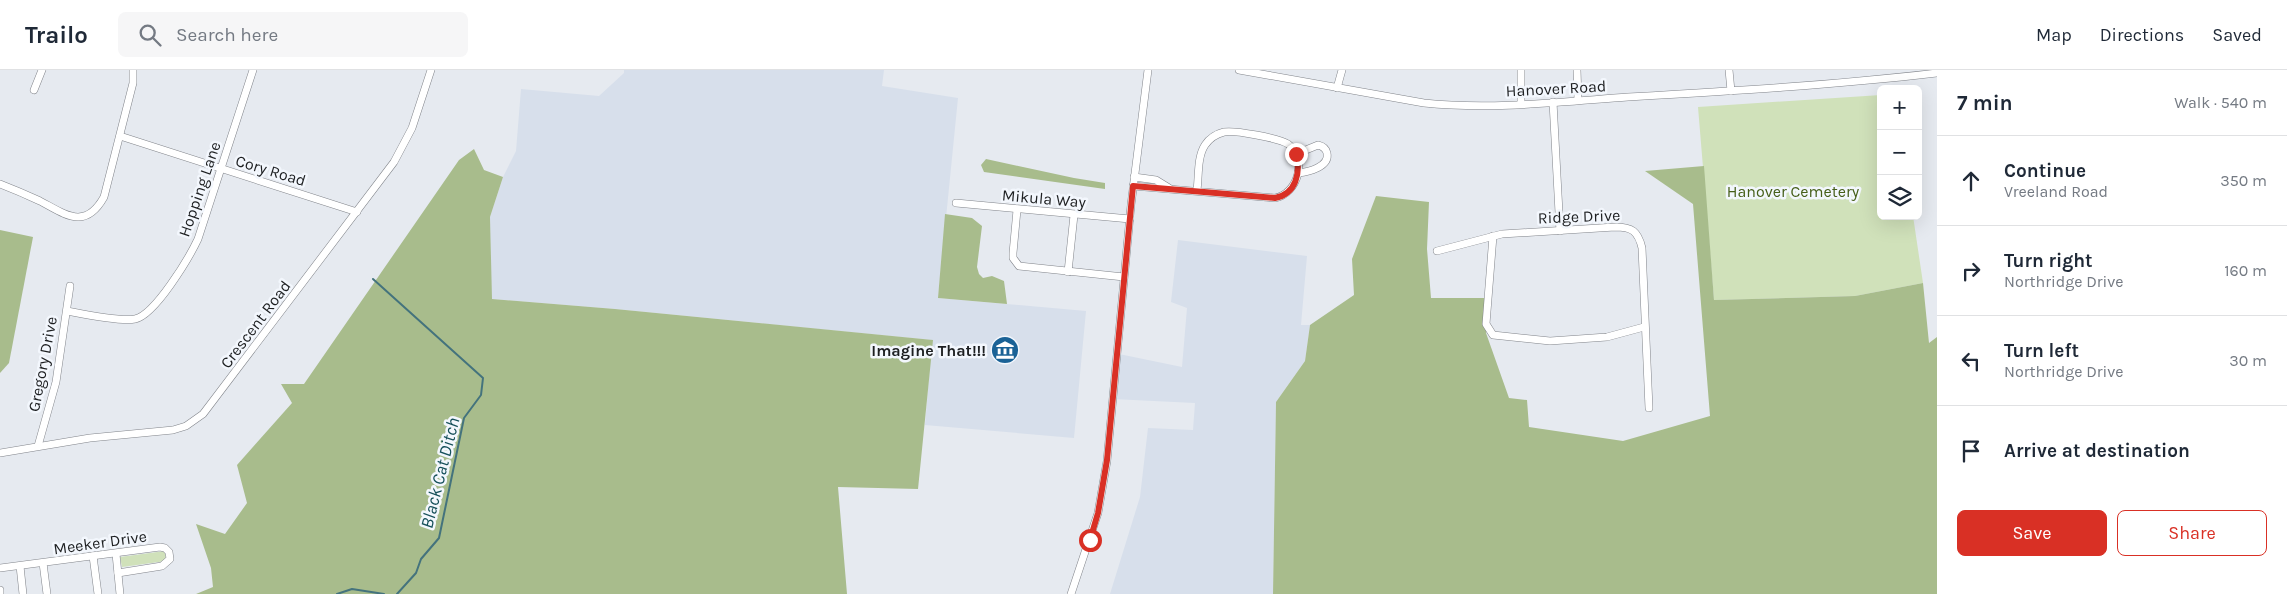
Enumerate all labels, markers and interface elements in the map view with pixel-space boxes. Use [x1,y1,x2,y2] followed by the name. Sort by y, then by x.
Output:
[118,12,468,57] search box
[25,21,88,49] text: Trailo
[136,21,164,49] icon: search
[176,24,278,46] text: Search here
[2036,24,2072,46] text: Map
[2100,24,2184,46] text: Directions
[2212,24,2262,46] text: Saved
[1505,76,1607,101] street label: Hanover Road
[1877,85,1922,220] map controls
[1877,85,1922,130] button: +
[1957,91,2013,115] text: 7 min
[2174,93,2267,112] text: Walk · 540 m
[1877,130,1922,175] button: −
[174,139,225,239] street label: Hopping Lane
[1285,143,1308,166] route end
[233,151,308,190] street label: Cory Road
[2004,160,2086,182] text: Continue
[1957,167,1985,195] icon: ahead
[2220,171,2267,190] text: 350 m
[1877,175,1922,220] button: layers
[1727,182,1860,201] park label: Hanover Cemetery
[2004,182,2108,201] text: Vreeland Road
[1001,185,1087,212] street label: Mikula Way
[1537,206,1621,227] street label: Ridge Drive
[2004,250,2093,272] text: Turn right
[1957,257,1985,285] icon: right
[2224,261,2267,280] text: 160 m
[2004,272,2124,291] text: Northridge Drive
[216,277,295,372] street label: Crescent Road
[24,315,61,413] street label: Gregory Drive
[990,335,1020,365] museum icon: Imagine That!!!
[2004,340,2079,362] text: Turn left
[871,341,986,360] place label: Imagine That!!!
[1957,347,1985,375] icon: left
[2229,351,2267,370] text: 30 m
[2004,362,2124,381] text: Northridge Drive
[416,415,464,531] water label: Black Cat Ditch
[1957,437,1985,465] icon: arrive
[2004,440,2190,462] text: Arrive at destination
[1957,510,2107,556] button: Save
[2117,510,2267,556] button: Share
[52,527,148,558] street label: Meeker Drive
[1079,529,1102,552] route start

